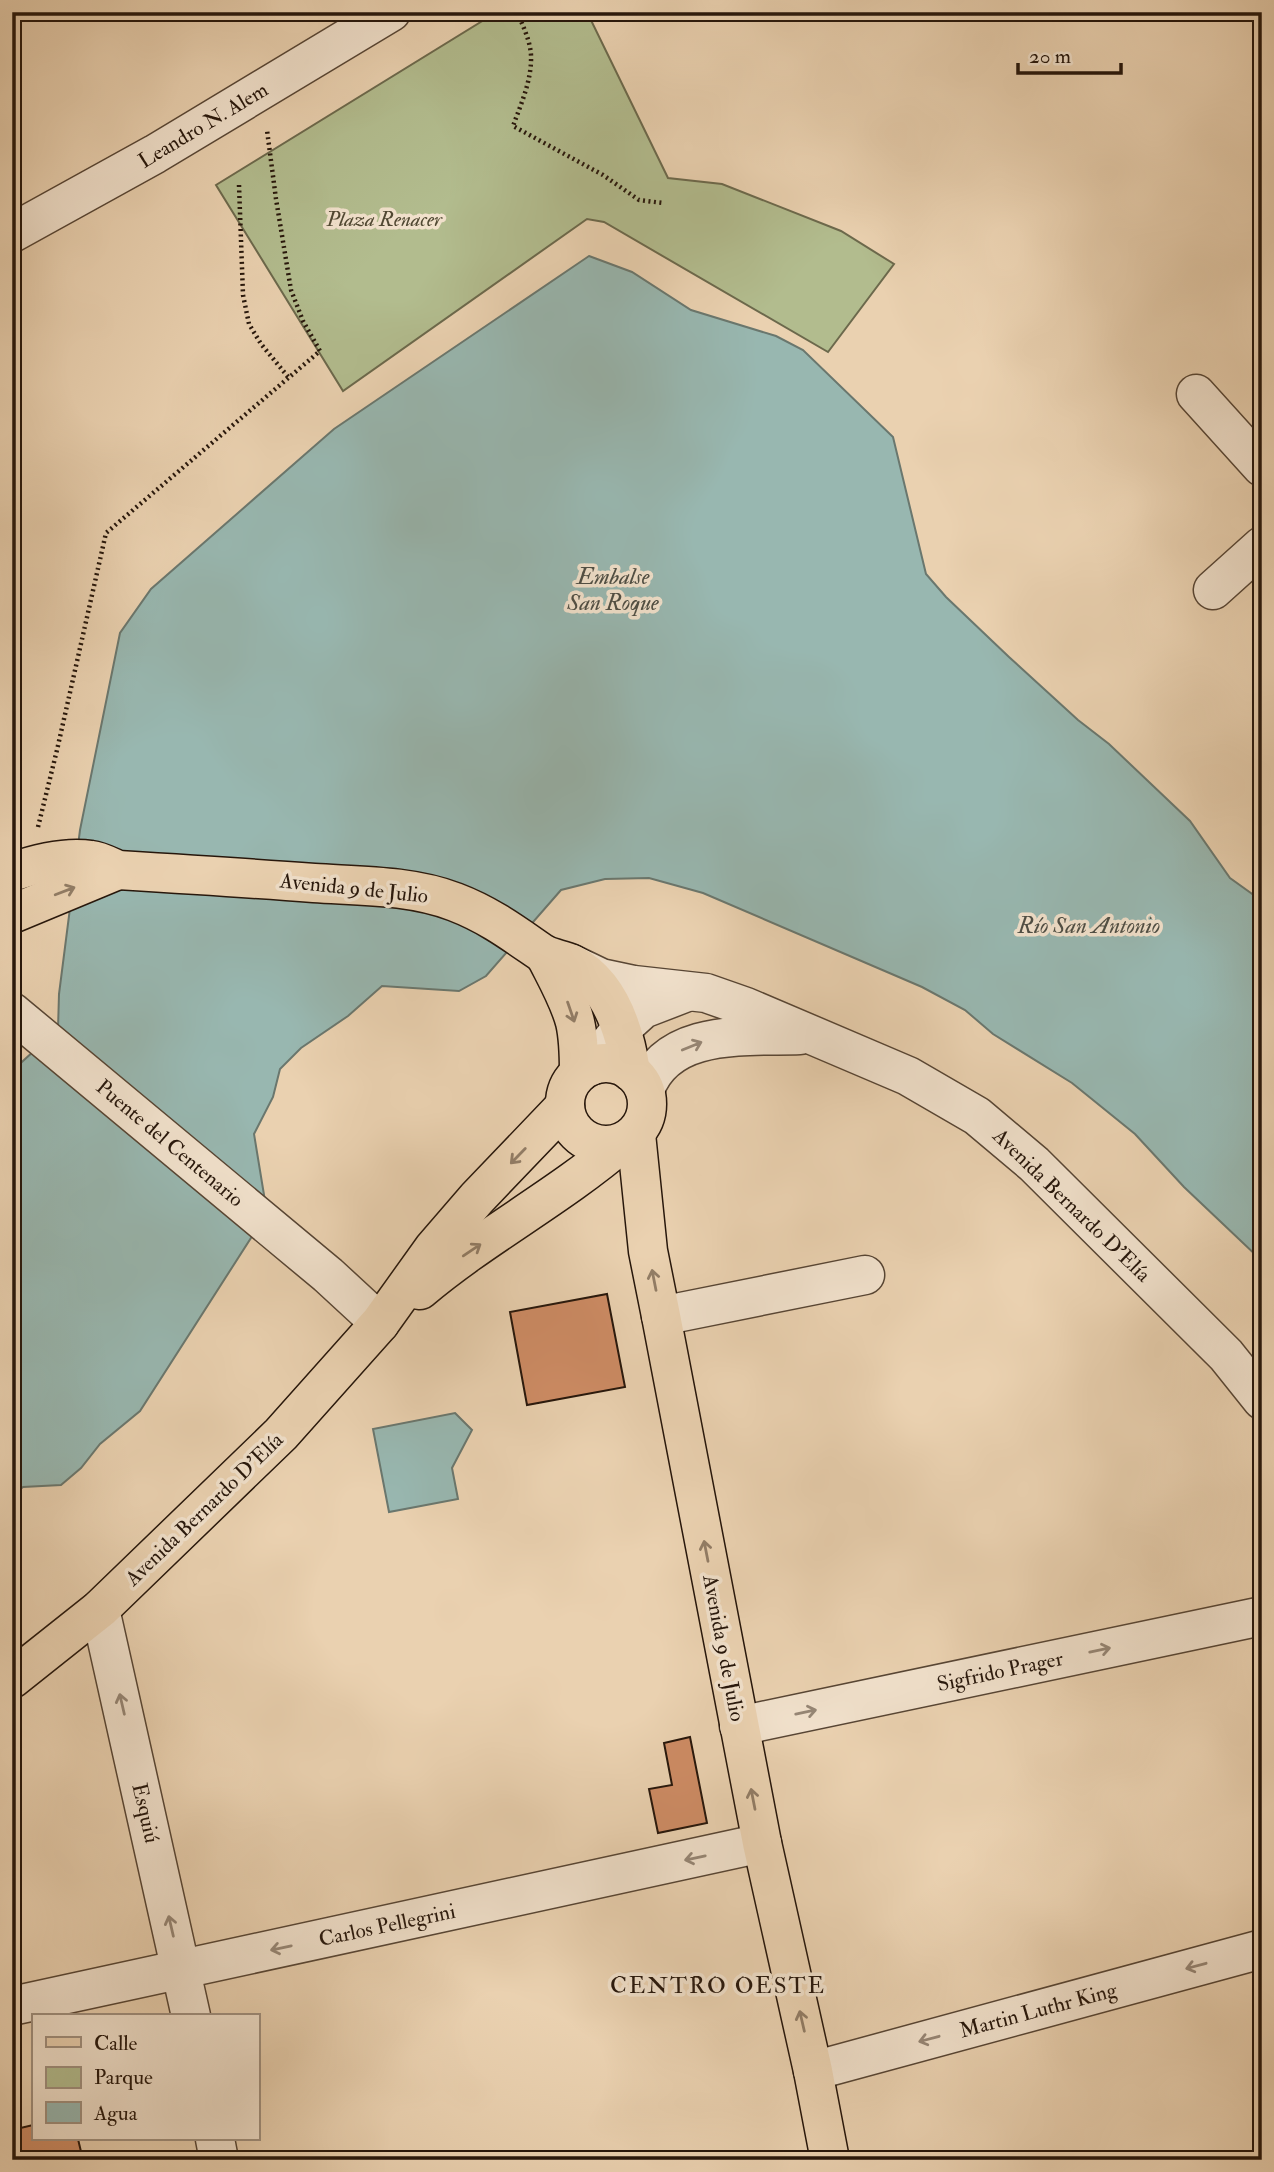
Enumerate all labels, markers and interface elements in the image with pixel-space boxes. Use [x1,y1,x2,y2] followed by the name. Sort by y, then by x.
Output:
[1018,32,1122,76] scale bar
[1029,43,1071,70] text: 20 m
[134,76,273,175] street label: Leandro N. Alem
[325,206,443,233] park label: Plaza Renacer
[566,562,659,617] water label: Embalse San Roque
[278,867,429,910] street label: Avenida 9 de Julio
[53,884,75,896] one-way arrow
[1017,911,1160,940] water label: Río San Antonio
[566,1000,578,1022] one-way arrow
[681,1038,703,1051] one-way arrow
[90,1074,249,1213] street label: Puente del Centenario
[986,1122,1157,1288] street label: Avenida Bernardo D'Elía
[510,1147,527,1164] one-way arrow
[462,1243,481,1257] one-way arrow
[647,1269,660,1292] one-way arrow
[119,1427,289,1593] street label: Avenida Bernardo D'Elía
[698,1540,712,1563] one-way arrow
[696,1572,751,1724] street label: Avenida 9 de Julio
[1088,1642,1111,1656] one-way arrow
[935,1645,1066,1698] street label: Sigfrido Prager
[114,1693,127,1715] one-way arrow
[794,1704,817,1718] one-way arrow
[126,1781,166,1846] street label: Esquiú
[746,1788,759,1811] one-way arrow
[684,1851,707,1865] one-way arrow
[316,1898,458,1953] street label: Carlos Pellegrini
[164,1915,177,1937] one-way arrow
[270,1942,293,1956] one-way arrow
[1185,1961,1207,1974] one-way arrow
[610,1971,826,2000] district label: CENTRO OESTE
[956,1976,1120,2044] street label: Martin Luthr King
[795,2010,808,2033] one-way arrow
[32,2014,259,2140] legend
[94,2030,138,2057] text: Calle
[918,2033,941,2046] one-way arrow
[94,2064,153,2091] text: Parque
[93,2100,138,2127] text: Agua

